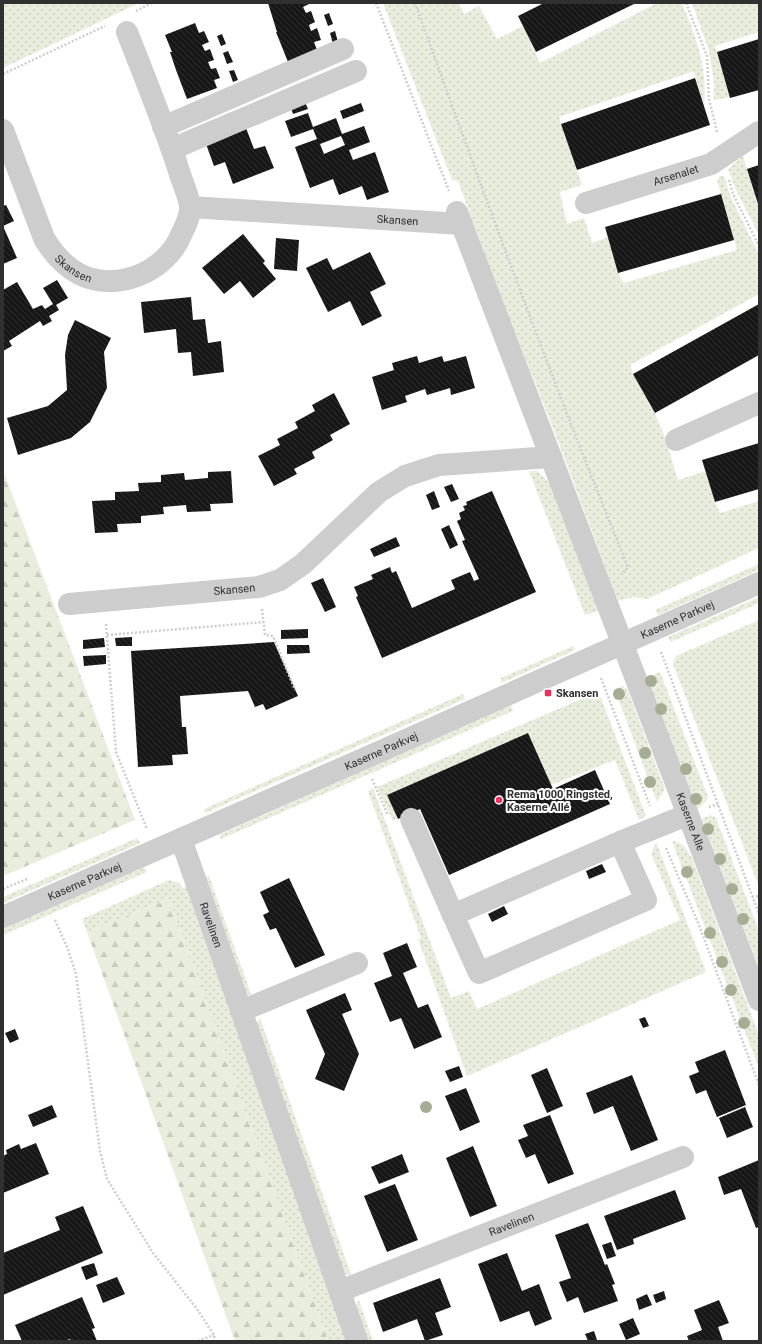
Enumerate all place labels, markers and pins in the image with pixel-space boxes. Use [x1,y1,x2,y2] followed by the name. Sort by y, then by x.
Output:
[556,687,598,700] place label: Skansen
[543,688,553,698] marker: Skansen
[507,788,613,814] place label: Rema 1000 Ringsted, Kaserne Allé
[494,795,504,805] marker: Rema 1000 Ringsted, Kaserne Allé

